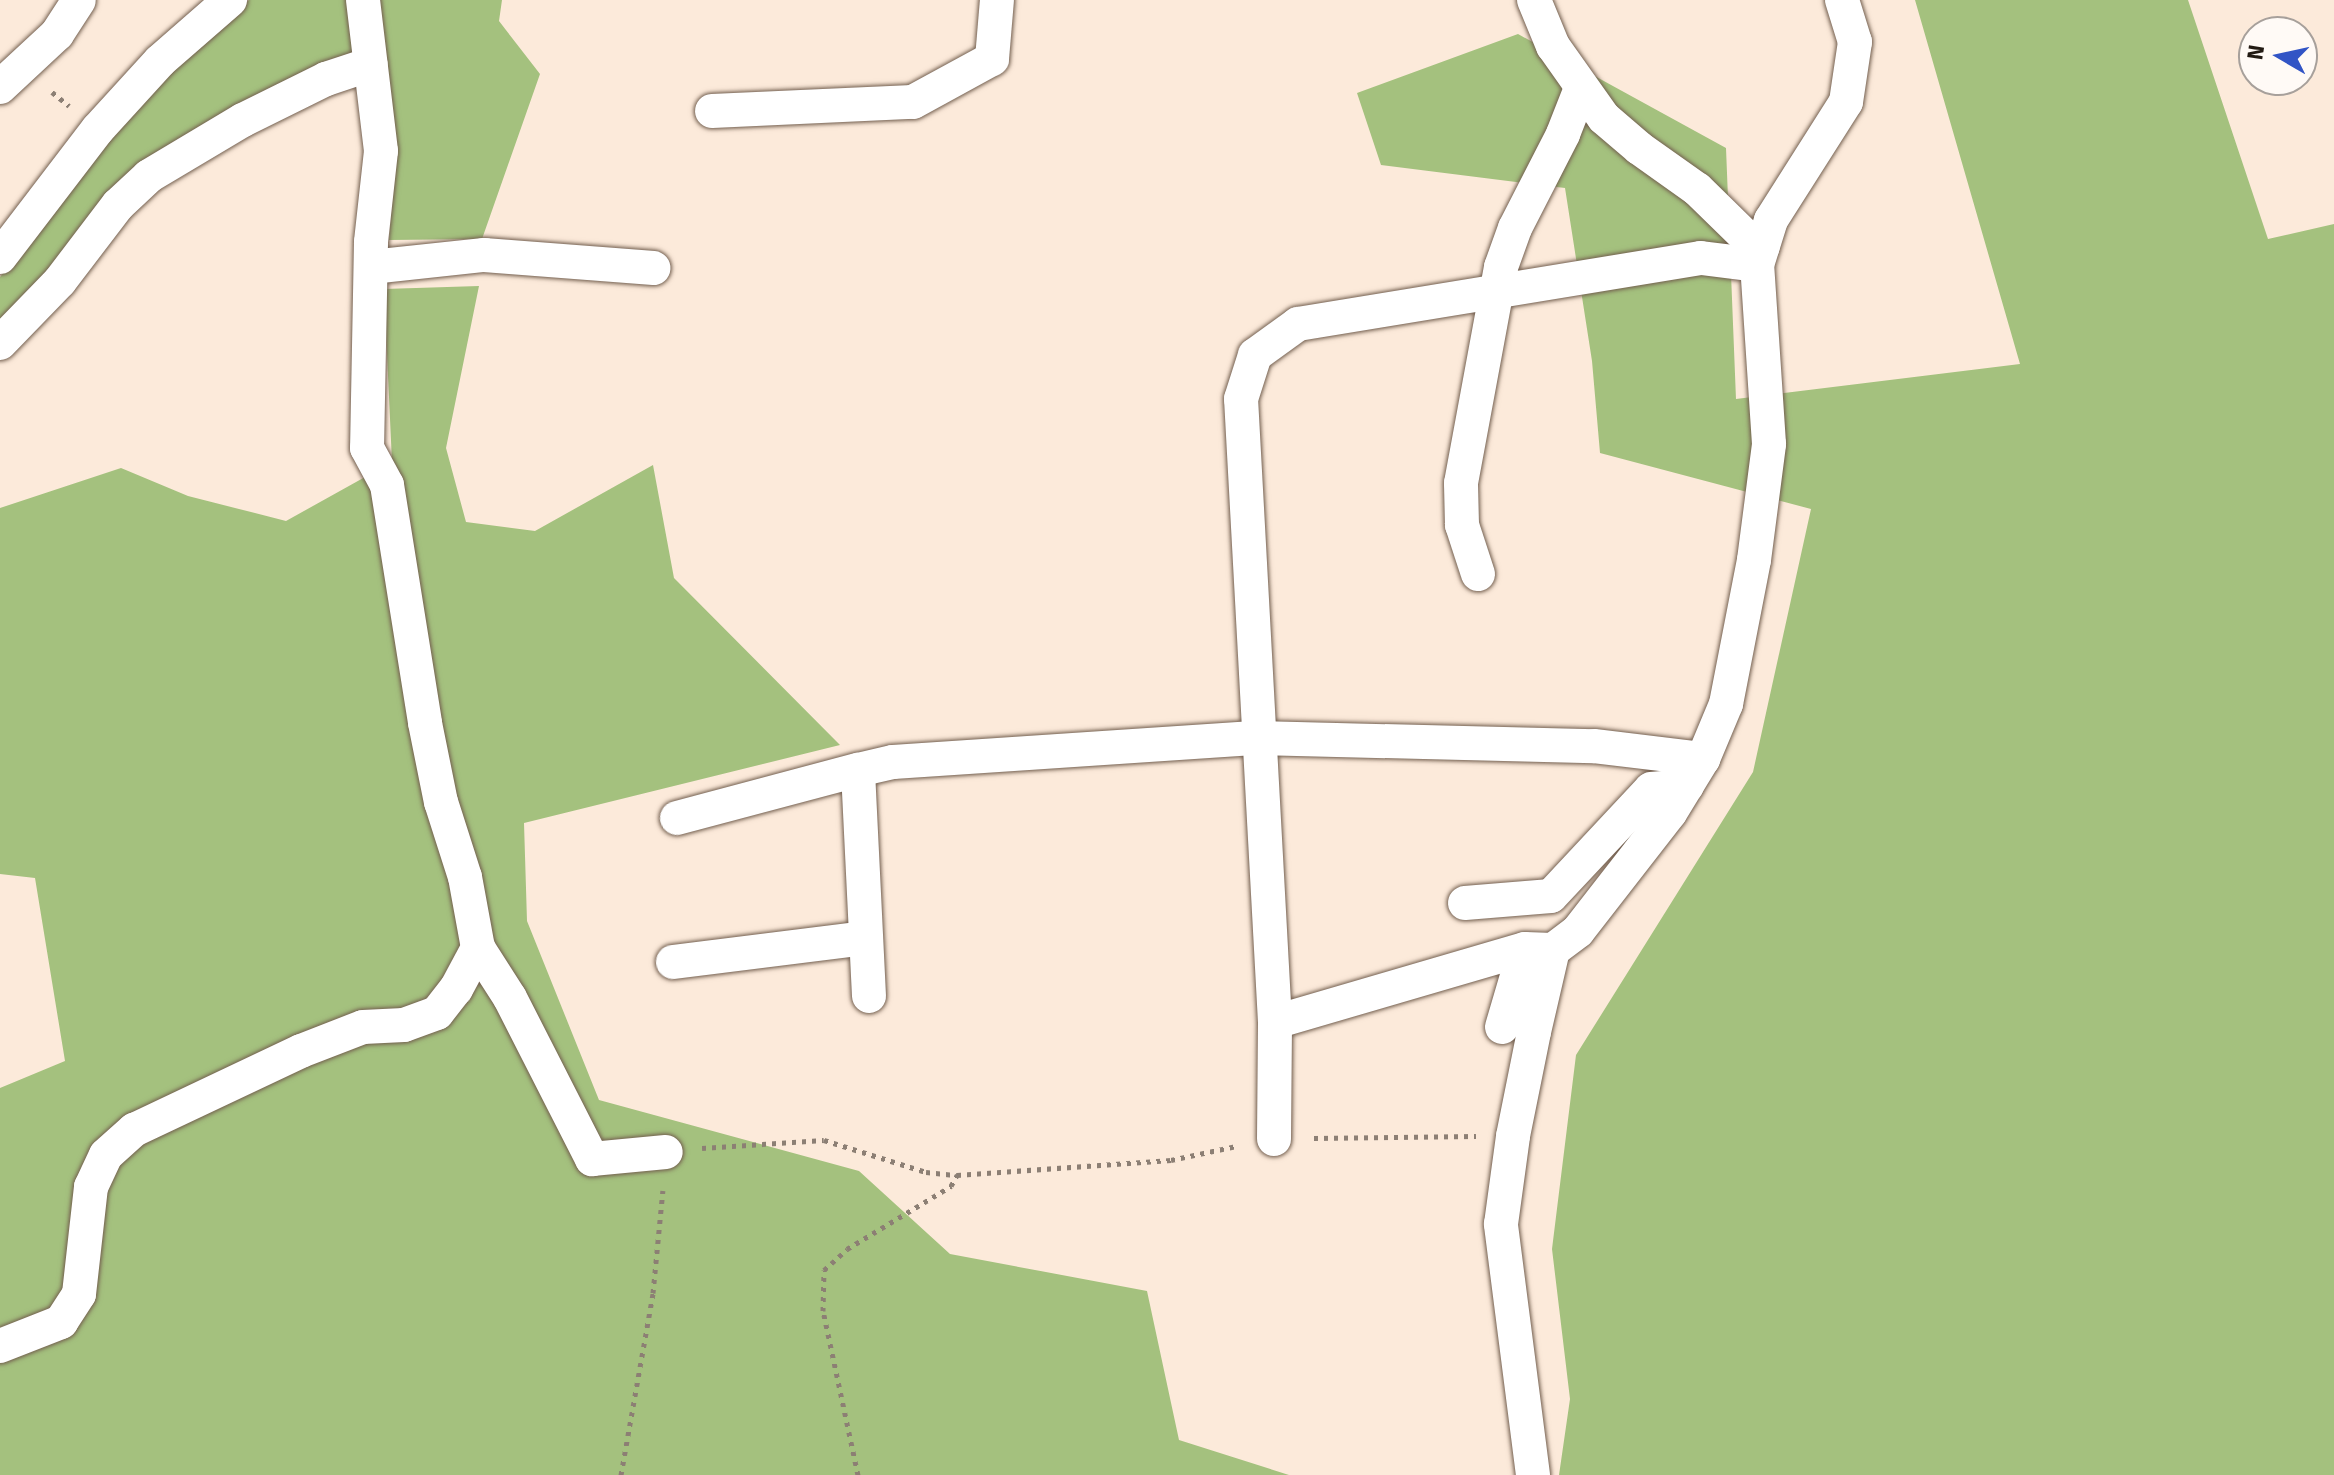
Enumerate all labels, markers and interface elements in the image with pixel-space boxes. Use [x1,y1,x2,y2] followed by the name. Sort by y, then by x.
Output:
[2238,16,2318,96] north arrow
[2241,43,2270,62] text: N

